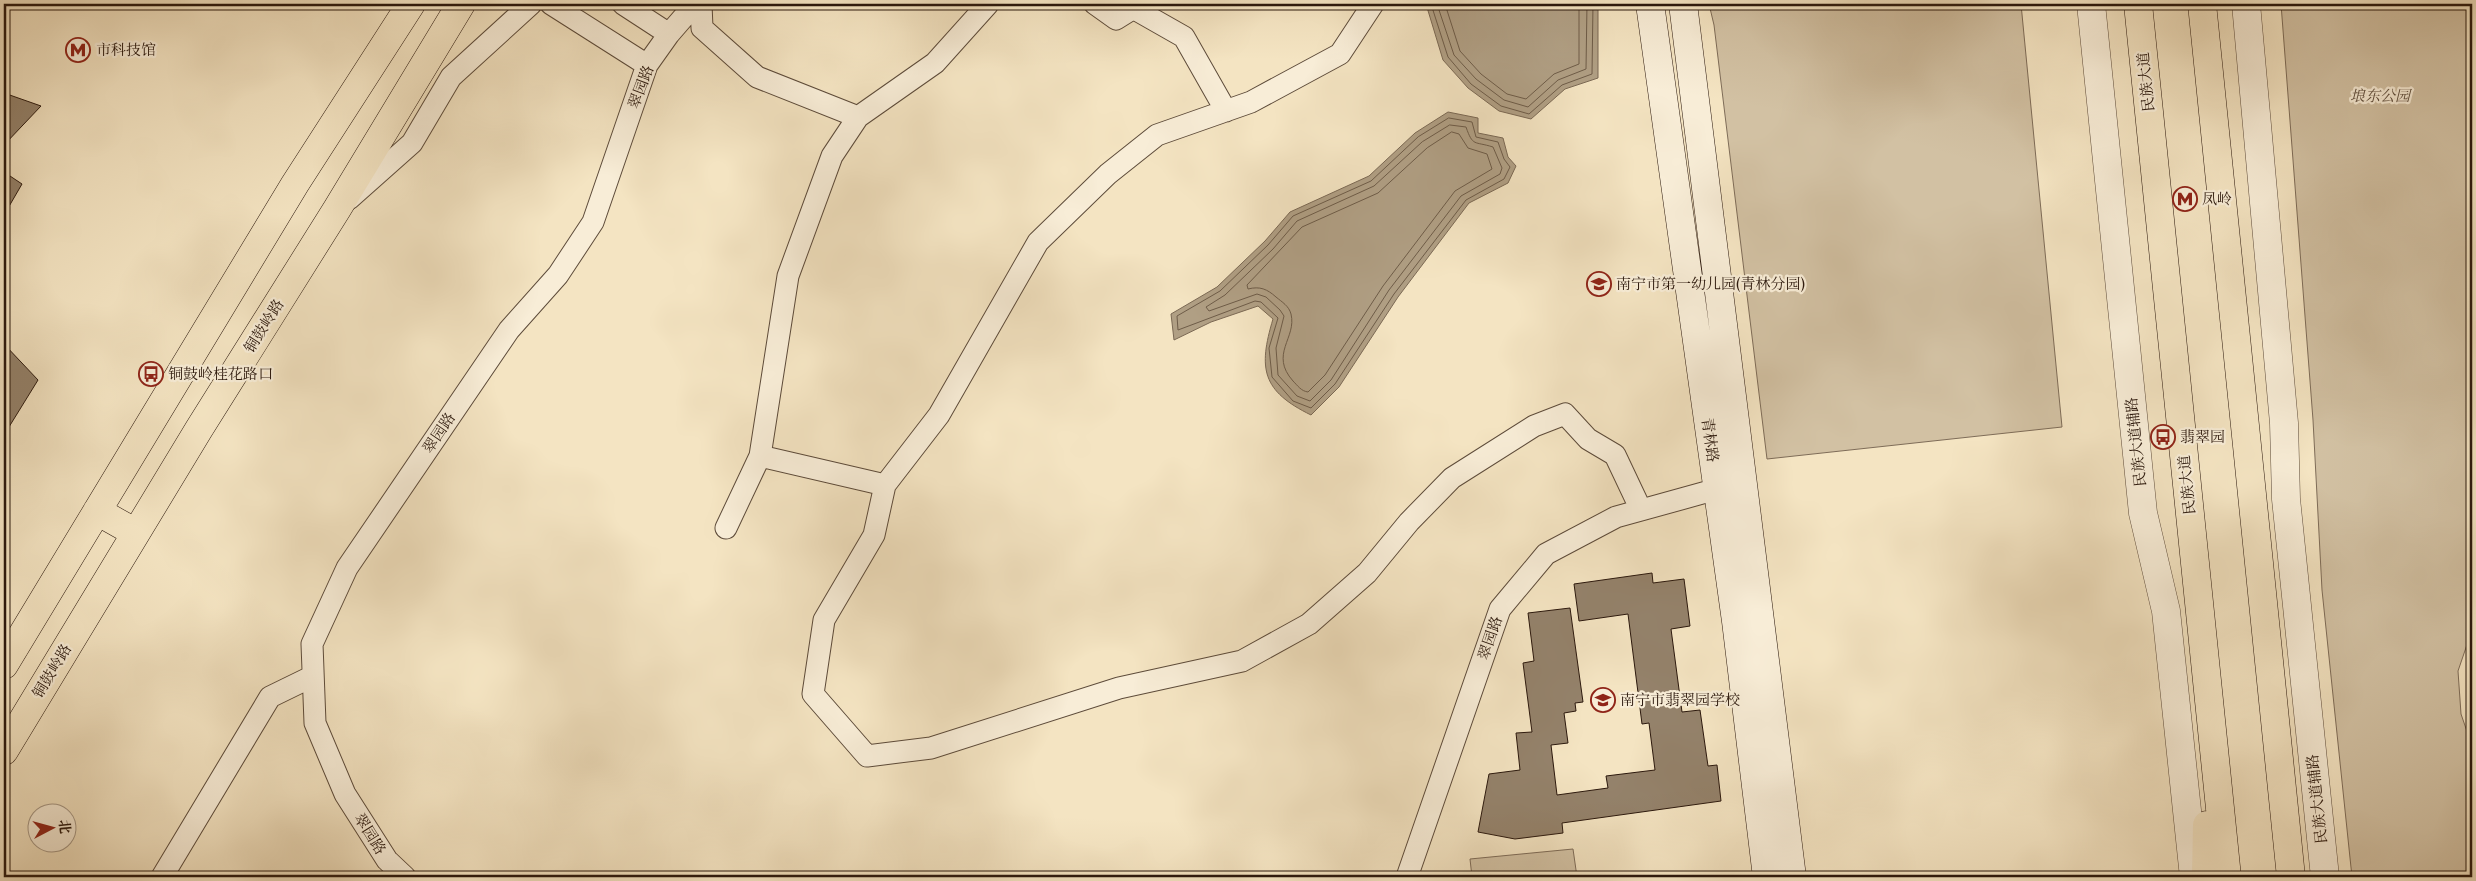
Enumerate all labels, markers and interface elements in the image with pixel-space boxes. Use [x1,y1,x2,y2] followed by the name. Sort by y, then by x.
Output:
[65,37,91,63] metro station icon: 市科技馆
[96,40,156,59] place label: 市科技馆
[2133,51,2158,113] street label: 民族大道
[624,62,657,111] street label: 翠园路
[2350,86,2412,105] park label: 埌东公园
[2172,186,2198,212] metro station icon: 凤岭
[2202,189,2232,208] place label: 凤岭
[1586,271,1612,297] school or university icon: 南宁市第一幼儿园(青林分园)
[1616,274,1805,293] place label: 南宁市第一幼儿园(青林分园)
[240,295,288,356] street label: 铜鼓岭路
[138,361,164,387] bus stop icon: 铜鼓岭桂花路口
[168,364,273,383] place label: 铜鼓岭桂花路口
[2121,396,2150,488] street label: 民族大道辅路
[418,409,459,457] street label: 翠园路
[1698,416,1723,464] street label: 青林路
[2150,424,2176,450] bus stop icon: 翡翠园
[2180,427,2225,446] place label: 翡翠园
[2174,454,2199,516] street label: 民族大道
[1473,613,1506,662] street label: 翠园路
[28,640,75,701] street label: 铜鼓岭路
[1590,687,1616,713] school or university icon: 南宁市翡翠园学校
[1620,690,1740,709] place label: 南宁市翡翠园学校
[2302,753,2331,845] street label: 民族大道辅路
[28,804,78,854] north arrow
[350,810,390,858] street label: 翠园路
[55,819,75,835] text: 北

